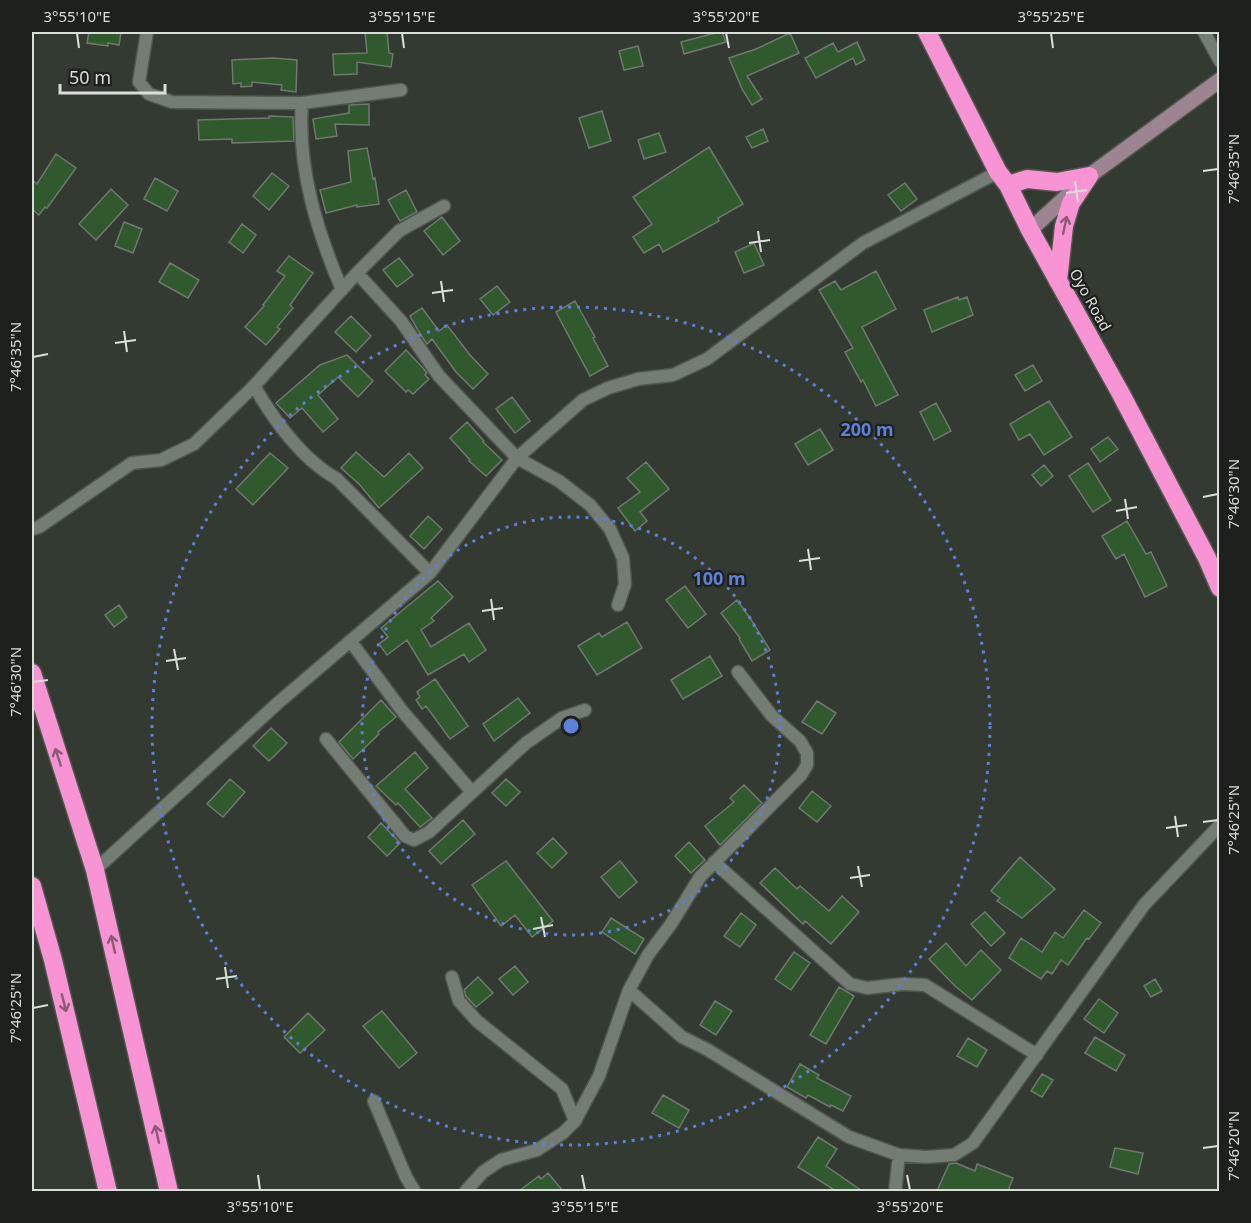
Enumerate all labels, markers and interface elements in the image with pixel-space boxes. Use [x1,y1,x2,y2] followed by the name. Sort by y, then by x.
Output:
[43,6,111,26] text: 3°55'10"E
[368,6,436,26] text: 3°55'15"E
[692,6,760,26] text: 3°55'20"E
[1017,6,1085,26] text: 3°55'25"E
[60,57,165,95] scale bar
[69,65,111,89] text: 50 m
[1223,134,1243,204] text: 7°46'35"N
[1060,216,1071,236] one-way arrow
[1066,265,1116,334] street label: Oyo Road
[5,322,25,392] text: 7°46'35"N
[840,417,894,441] text: 200 m
[1223,459,1243,529] text: 7°46'30"N
[692,566,746,590] text: 100 m
[5,647,25,717] text: 7°46'30"N
[561,716,581,736] centre of rings
[51,749,62,767] one-way arrow
[1223,785,1243,855] text: 7°46'25"N
[106,935,118,954] one-way arrow
[5,973,25,1043] text: 7°46'25"N
[58,994,70,1013] one-way arrow
[1223,1111,1243,1181] text: 7°46'20"N
[151,1125,163,1144] one-way arrow
[226,1196,294,1216] text: 3°55'10"E
[551,1196,619,1216] text: 3°55'15"E
[876,1196,944,1216] text: 3°55'20"E

